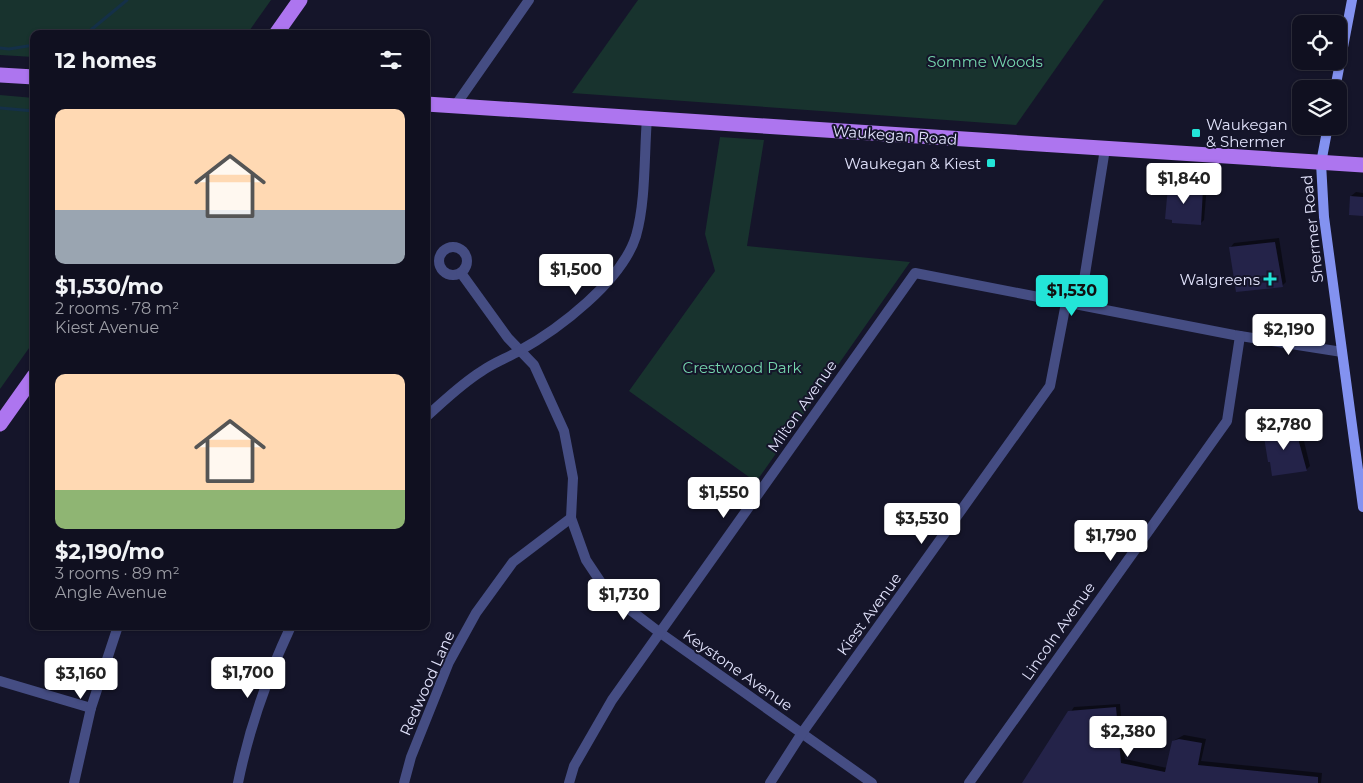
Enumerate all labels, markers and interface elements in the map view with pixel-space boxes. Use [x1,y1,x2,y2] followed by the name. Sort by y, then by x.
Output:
[1292,15,1347,135] map controls
[1292,15,1347,70] button: locate
[377,46,405,74] icon: filters
[55,48,156,73] text: 12 homes
[927,52,1043,71] park label: Somme Woods
[1292,80,1347,135] button: layers
[1206,115,1288,151] place label: Waukegan & Shermer
[832,121,958,149] street label: Waukegan Road
[1190,127,1202,139] marker: Waukegan & Shermer
[185,141,275,231] icon: home
[844,154,981,173] place label: Waukegan & Kiest
[985,157,997,169] marker: Waukegan & Kiest
[1143,162,1225,205] pin: $1,840
[1157,169,1211,188] text: $1,840
[1297,174,1327,284] street label: Shermer Road
[535,254,617,296] pin: $1,500
[550,260,602,279] text: $1,500
[1180,270,1260,289] place label: Walgreens
[1264,273,1276,285] marker: Walgreens
[55,274,163,299] text: $1,530/mo
[1031,274,1113,317] pin: $1,530
[1047,281,1097,300] text: $1,530
[55,299,179,318] text: 2 rooms · 78 m²
[1248,314,1330,356] pin: $2,190
[55,318,159,337] text: Kiest Avenue
[1263,320,1315,339] text: $2,190
[763,356,841,456] street label: Milton Avenue
[683,358,801,377] park label: Crestwood Park
[185,406,275,496] icon: home
[1243,408,1325,451] pin: $2,780
[1257,415,1311,434] text: $2,780
[683,476,765,519] pin: $1,550
[699,483,749,502] text: $1,550
[881,502,963,545] pin: $3,530
[895,509,949,528] text: $3,530
[1070,520,1152,562] pin: $1,790
[1085,526,1137,545] text: $1,790
[55,539,164,564] text: $2,190/mo
[55,564,180,583] text: 3 rooms · 89 m²
[833,569,905,659] street label: Kiest Avenue
[583,578,665,621] pin: $1,730
[1017,578,1099,684] street label: Lincoln Avenue
[55,583,167,602] text: Angle Avenue
[599,585,649,604] text: $1,730
[679,625,797,715] street label: Keystone Avenue
[395,628,459,738] street label: Redwood Lane
[207,656,289,699] pin: $1,700
[40,658,122,700] pin: $3,160
[222,663,274,682] text: $1,700
[56,664,106,683] text: $3,160
[1087,716,1169,758] pin: $2,380
[1100,722,1156,741] text: $2,380

